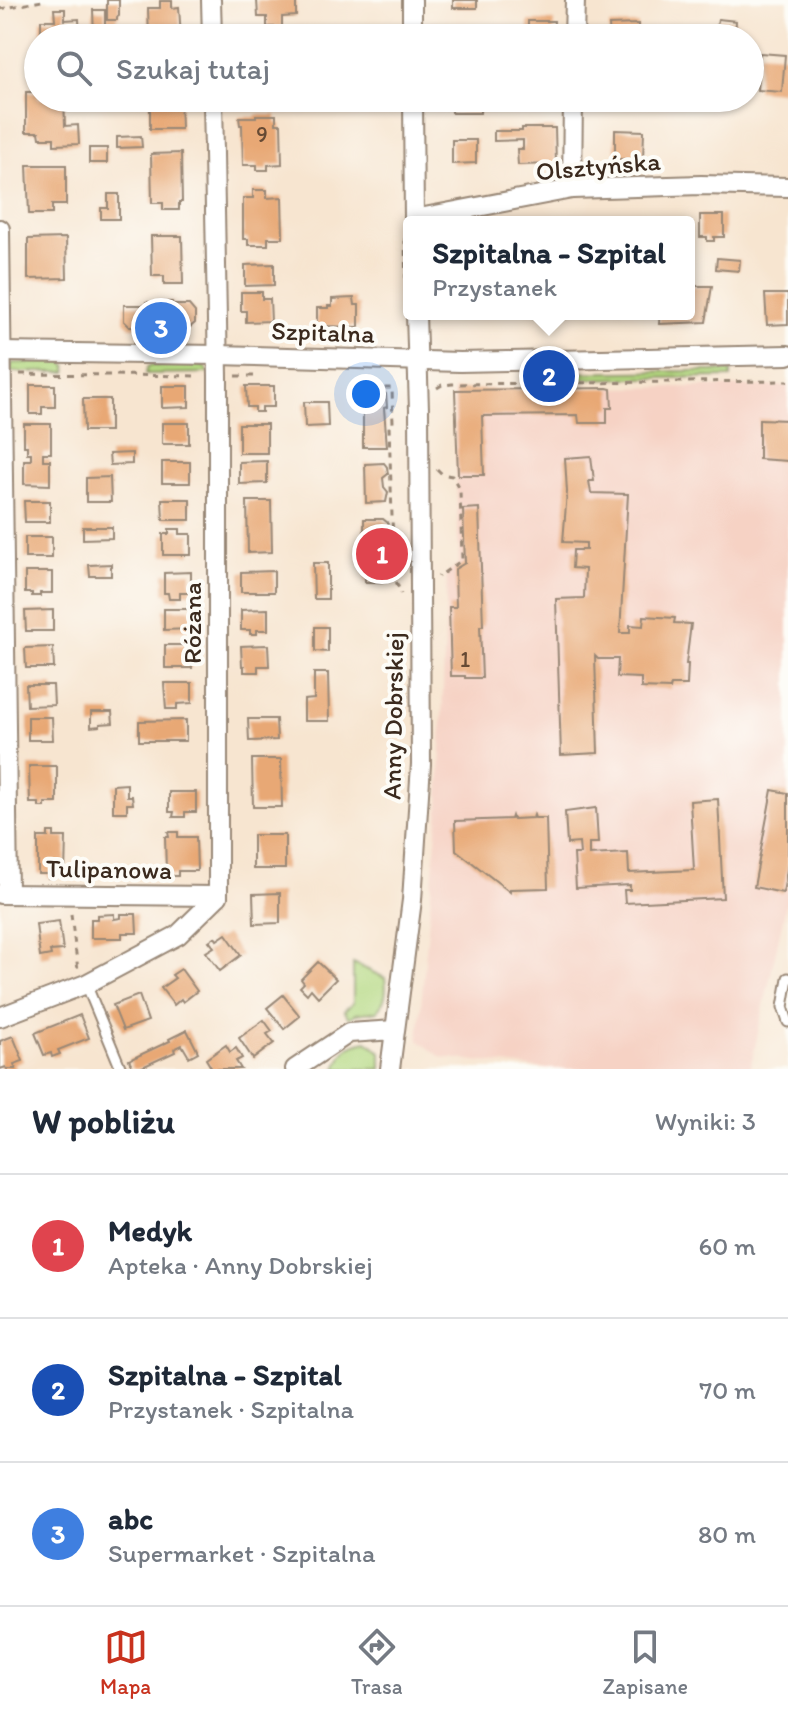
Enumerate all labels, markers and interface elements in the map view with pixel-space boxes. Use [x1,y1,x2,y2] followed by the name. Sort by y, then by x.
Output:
[24,24,764,112] search box
[52,46,96,90] icon: search
[116,50,270,87] text: Szukaj tutaj
[256,121,268,148] house number: 9
[534,145,662,187] street label: Olsztyńska
[403,216,695,320] popup
[432,234,666,271] text: Szpitalna - Szpital
[432,271,557,303] text: Przystanek
[135,298,187,358] pin: 3
[271,314,376,350] street label: Szpitalna
[523,346,575,406] pin: 2
[346,374,386,414] your location
[356,524,408,584] pin: 1
[176,582,208,664] street label: Różana
[376,632,410,800] street label: Anny Dobrskiej
[460,646,470,673] house number: 1
[46,852,172,886] street label: Tulipanowa
[32,1101,175,1142] text: W pobliżu
[655,1105,756,1137] text: Wyniki: 3
[108,1212,192,1249] text: Medyk
[52,1230,64,1262] text: 1
[699,1230,756,1262] text: 60 m
[108,1249,373,1281] text: Apteka · Anny Dobrskiej
[108,1356,342,1393] text: Szpitalna - Szpital
[51,1374,65,1406] text: 2
[699,1374,756,1406] text: 70 m
[108,1393,354,1425] text: Przystanek · Szpitalna
[108,1500,153,1537] text: abc
[51,1518,65,1550] text: 3
[698,1518,756,1550] text: 80 m
[108,1537,375,1569] text: Supermarket · Szpitalna
[100,1625,151,1700] tab: Mapa
[351,1625,403,1700] tab: Trasa
[603,1625,688,1700] tab: Zapisane

